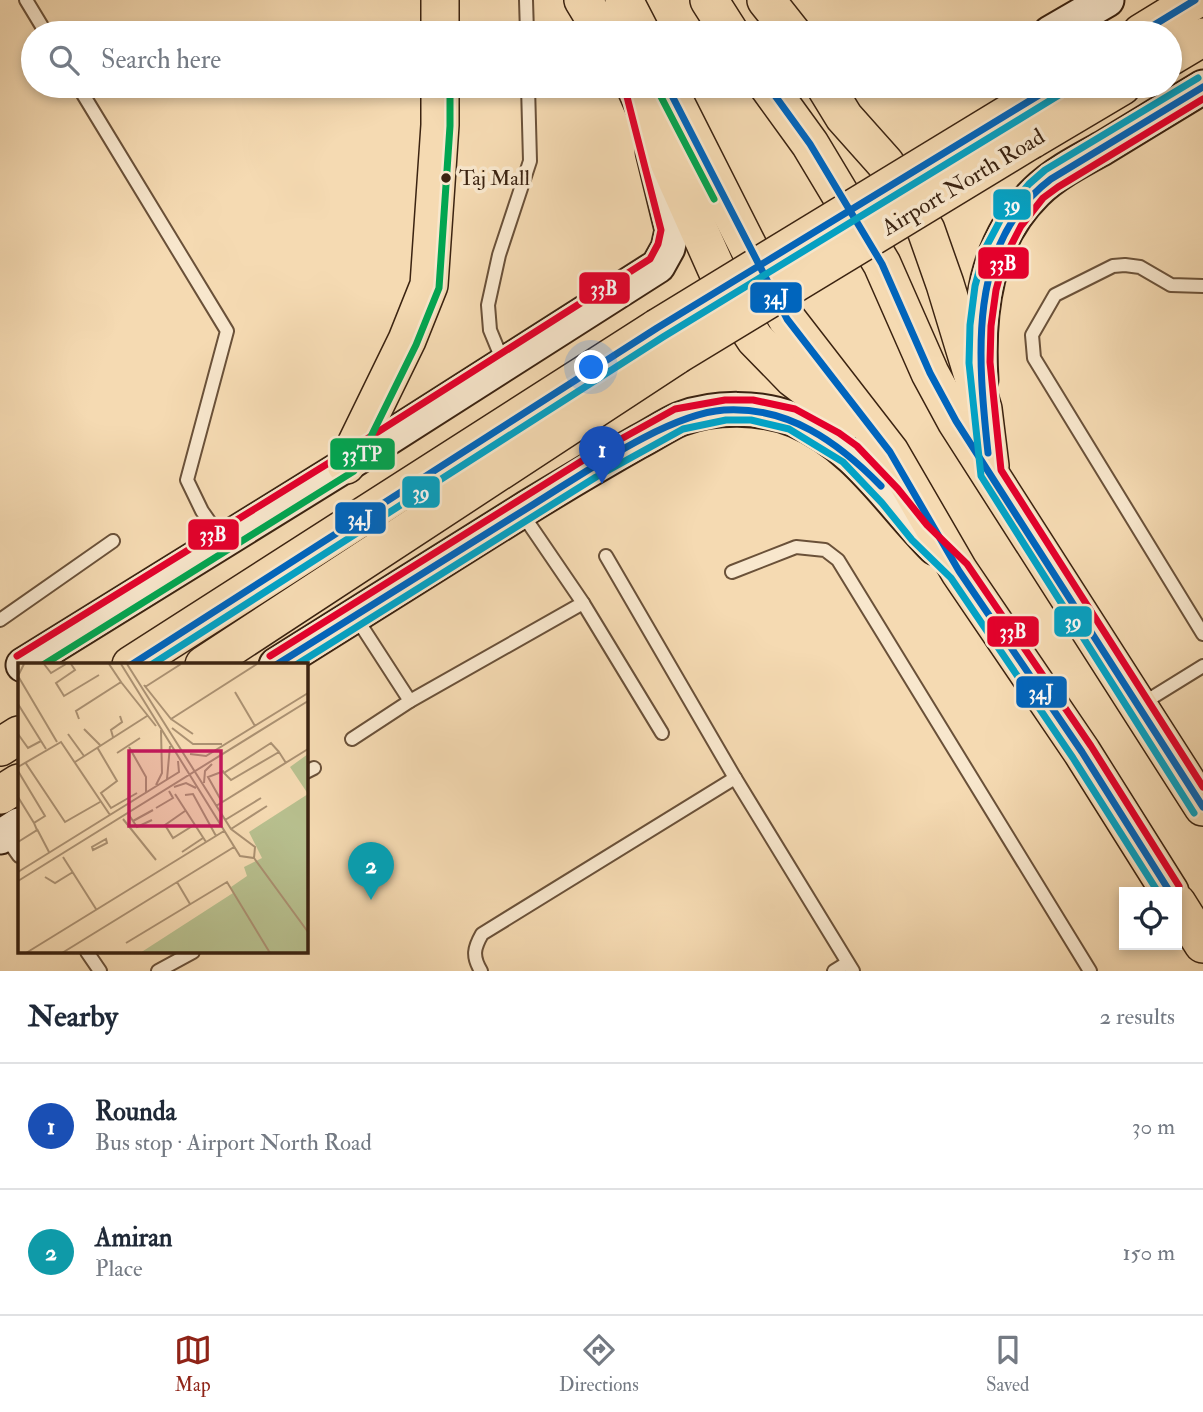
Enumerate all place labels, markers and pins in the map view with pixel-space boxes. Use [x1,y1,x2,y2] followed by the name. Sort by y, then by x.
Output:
[459,165,530,192] place label: Taj Mall
[439,171,453,185] marker: Taj Mall
[579,426,625,484] pin: 1
[348,842,394,900] pin: 2

